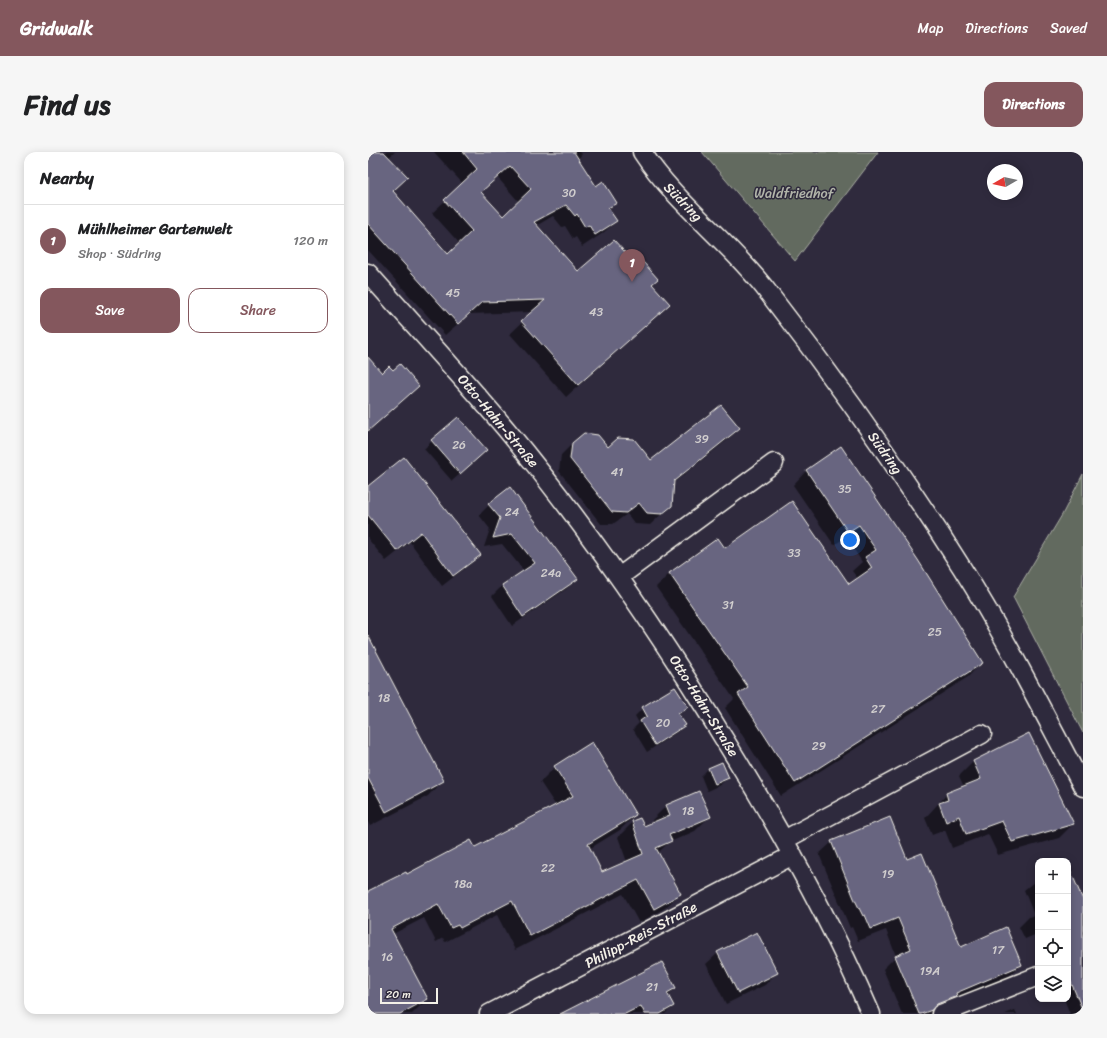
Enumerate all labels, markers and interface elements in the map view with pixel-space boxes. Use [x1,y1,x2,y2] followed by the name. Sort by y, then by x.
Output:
[20,12,93,45] text: Gridwalk
[917,16,943,41] text: Map
[965,16,1028,41] text: Directions
[1050,16,1087,41] text: Saved
[24,80,111,129] text: Find us
[984,82,1083,127] button: Directions
[40,163,94,193] text: Nearby
[987,164,1023,200] north arrow
[657,176,709,228] street label: Südring
[754,181,836,206] park label: Waldfriedhof
[562,182,576,204] house number: 30
[78,216,233,242] text: Mühlheimer Gartenwelt
[50,229,56,252] text: 1
[293,229,328,252] text: 120 m
[78,242,161,265] text: Shop · Südring
[619,249,645,282] pin: 1
[446,282,460,304] house number: 45
[40,288,180,333] button: Save
[188,288,328,333] button: Share
[589,301,603,323] house number: 43
[451,368,545,474] street label: Otto-Hahn-Straße
[861,426,909,480] street label: Südring
[695,428,709,450] house number: 39
[452,434,466,456] house number: 26
[611,461,623,483] house number: 41
[838,478,852,500] house number: 35
[505,501,520,523] house number: 24
[840,530,860,550] your location
[787,542,801,564] house number: 33
[541,562,561,584] house number: 24a
[722,594,734,616] house number: 31
[928,621,942,643] house number: 25
[662,650,746,762] street label: Otto-Hahn-Straße
[378,687,390,709] house number: 18
[871,698,886,720] house number: 27
[656,712,671,734] house number: 20
[812,735,826,757] house number: 29
[682,800,694,822] house number: 18
[541,857,555,879] house number: 22
[1035,858,1071,1002] map controls
[1035,858,1071,894] button: +
[882,863,894,885] house number: 19
[454,873,472,895] house number: 18a
[1035,894,1071,930] button: −
[580,895,702,975] street label: Philipp-Reis-Straße
[1035,930,1071,966] button: locate
[992,939,1005,961] house number: 17
[381,946,393,968] house number: 16
[920,960,940,982] house number: 19A
[1035,966,1071,1002] button: layers
[646,976,658,998] house number: 21
[386,985,411,1004] text: 20 m
[380,986,438,1005] scale bar

